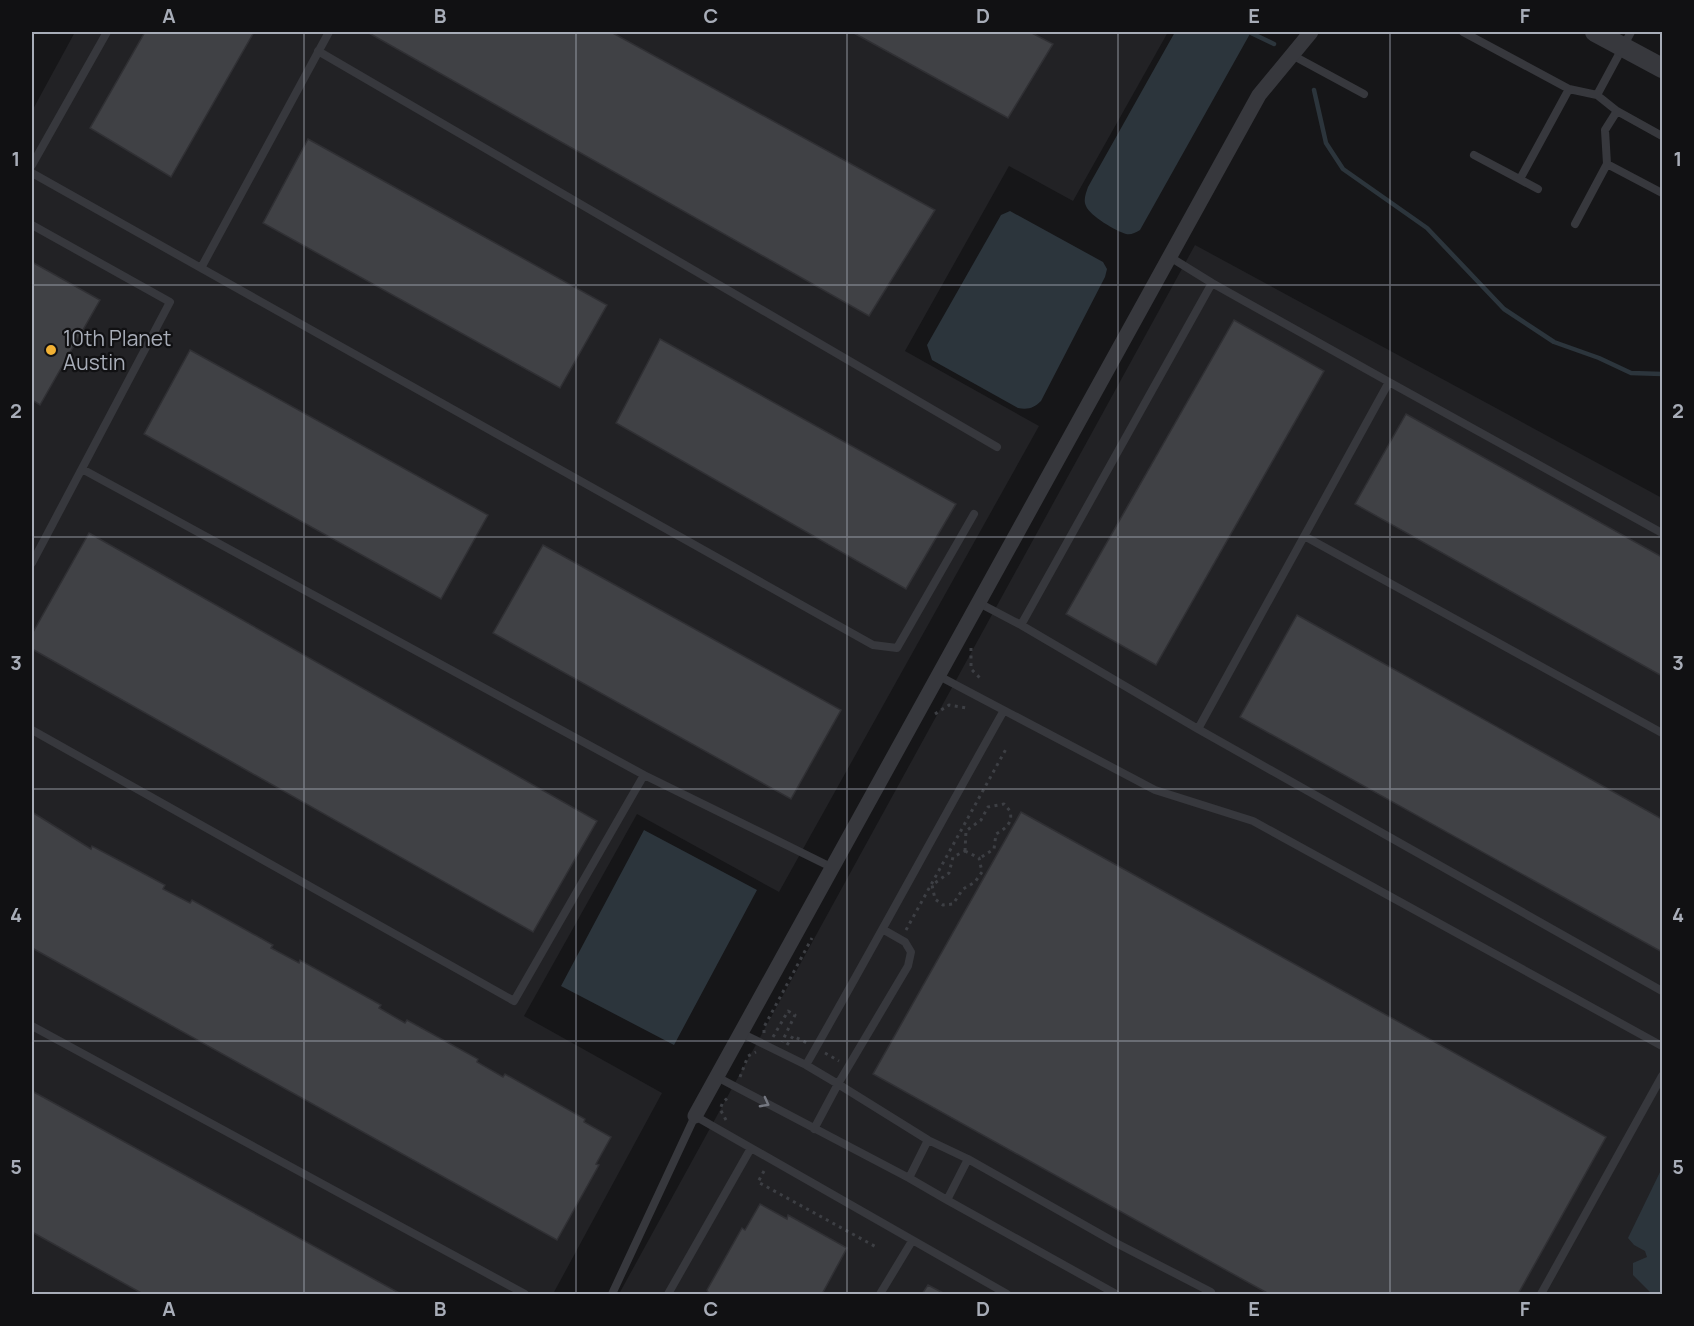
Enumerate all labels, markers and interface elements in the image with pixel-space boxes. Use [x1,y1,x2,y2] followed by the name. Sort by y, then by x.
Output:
[162,2,176,29] text: A
[434,2,447,29] text: B
[704,2,718,29] text: C
[976,2,990,29] text: D
[1248,2,1260,29] text: E
[1520,2,1531,29] text: F
[12,145,20,172] text: 1
[1674,145,1682,172] text: 1
[63,324,171,376] place label: 10th Planet Austin
[44,343,58,357] marker: 10th Planet Austin
[10,397,22,424] text: 2
[1672,397,1684,424] text: 2
[10,649,22,676] text: 3
[1672,649,1684,676] text: 3
[10,901,22,928] text: 4
[1672,901,1684,928] text: 4
[759,1096,770,1107] one-way arrow
[10,1153,22,1180] text: 5
[1672,1153,1684,1180] text: 5
[162,1295,176,1322] text: A
[434,1295,447,1322] text: B
[704,1295,718,1322] text: C
[976,1295,990,1322] text: D
[1248,1295,1260,1322] text: E
[1520,1295,1531,1322] text: F

